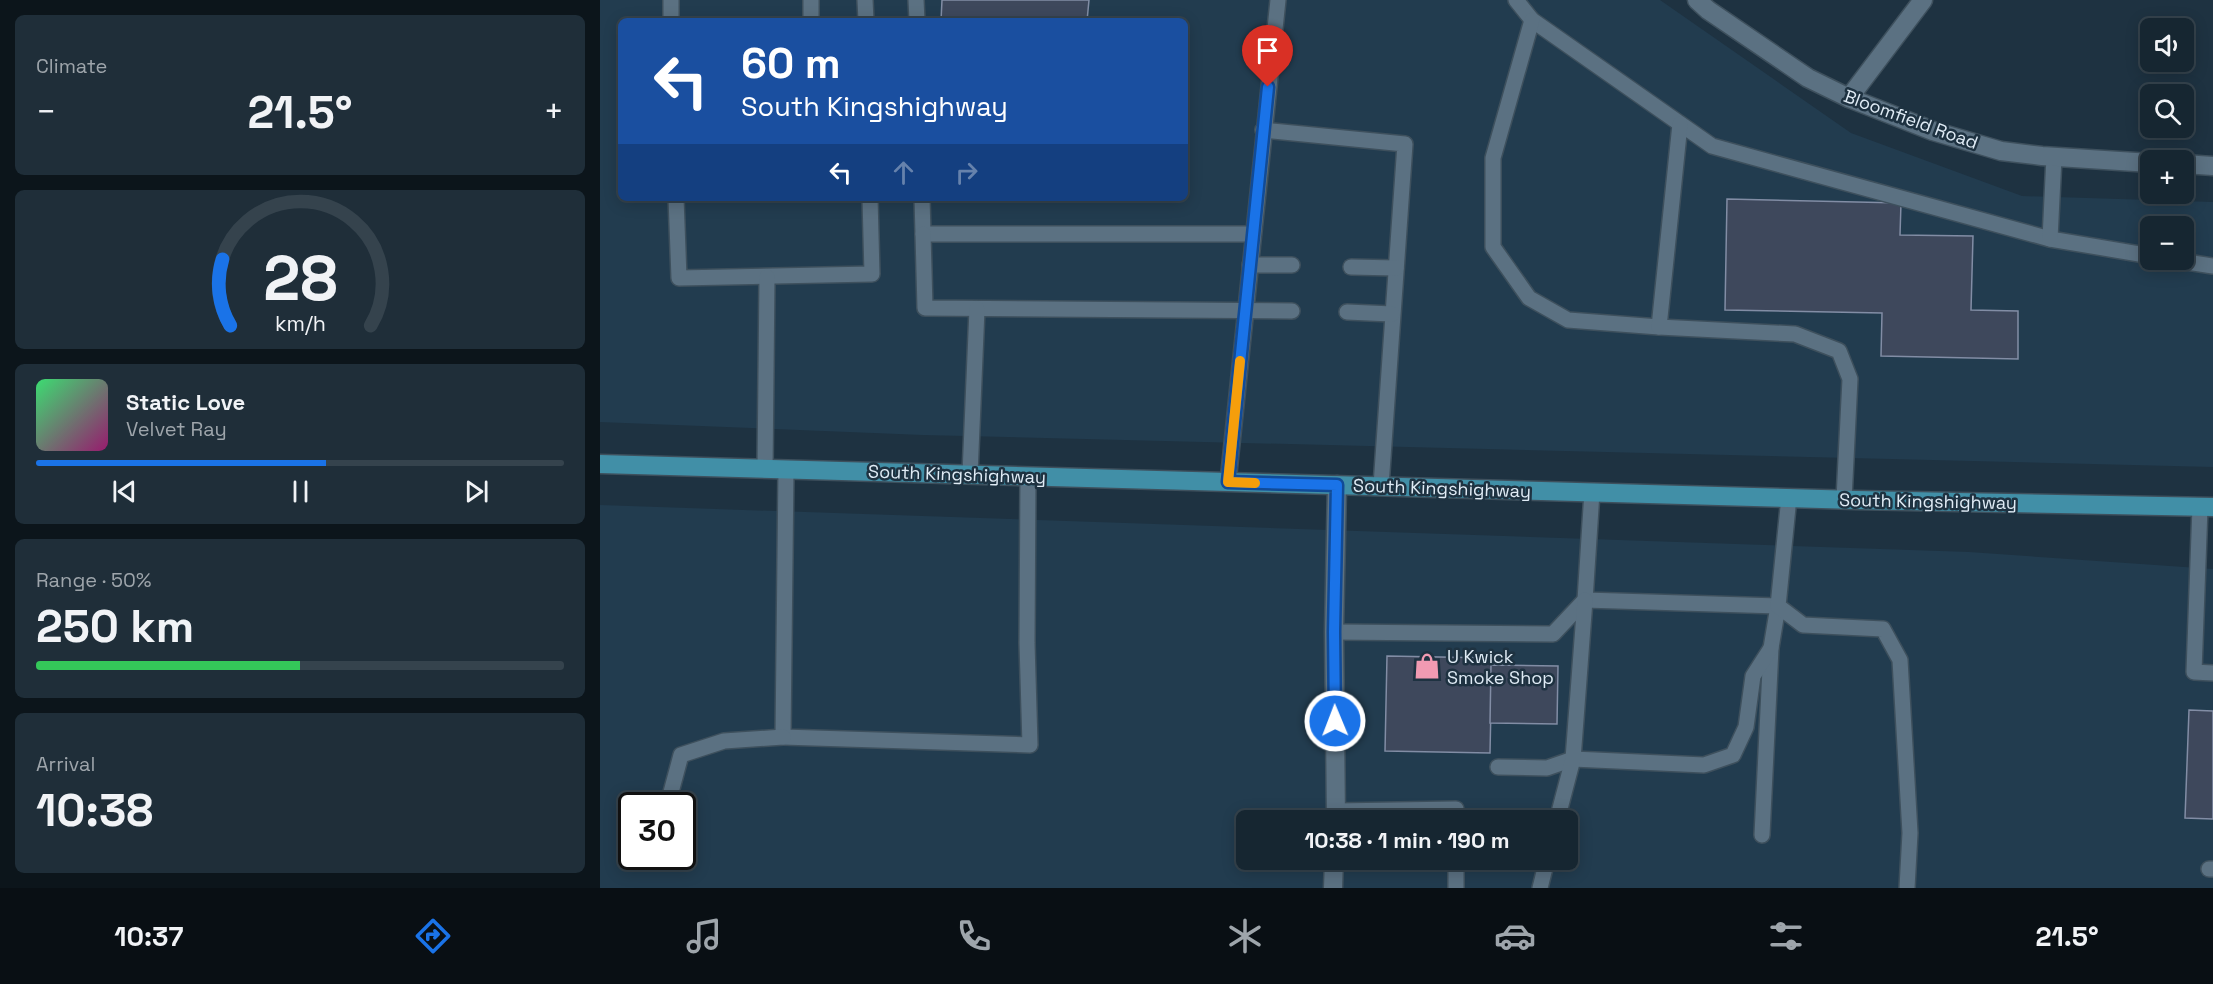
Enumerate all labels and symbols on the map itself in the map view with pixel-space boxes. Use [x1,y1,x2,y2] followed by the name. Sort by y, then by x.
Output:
[1242,25,1293,87] pin
[1841,84,1981,154] street label: Bloomfield Road
[868,459,1046,489] street label: South Kingshighway
[1353,473,1531,503] street label: South Kingshighway
[1839,488,2017,514] street label: South Kingshighway
[1447,645,1554,689] place label: U Kwick Smoke Shop
[1412,651,1442,681] shop icon: U Kwick Smoke Shop
[1303,689,1367,753] position arrow
[618,792,696,870] speed limit sign: 30

